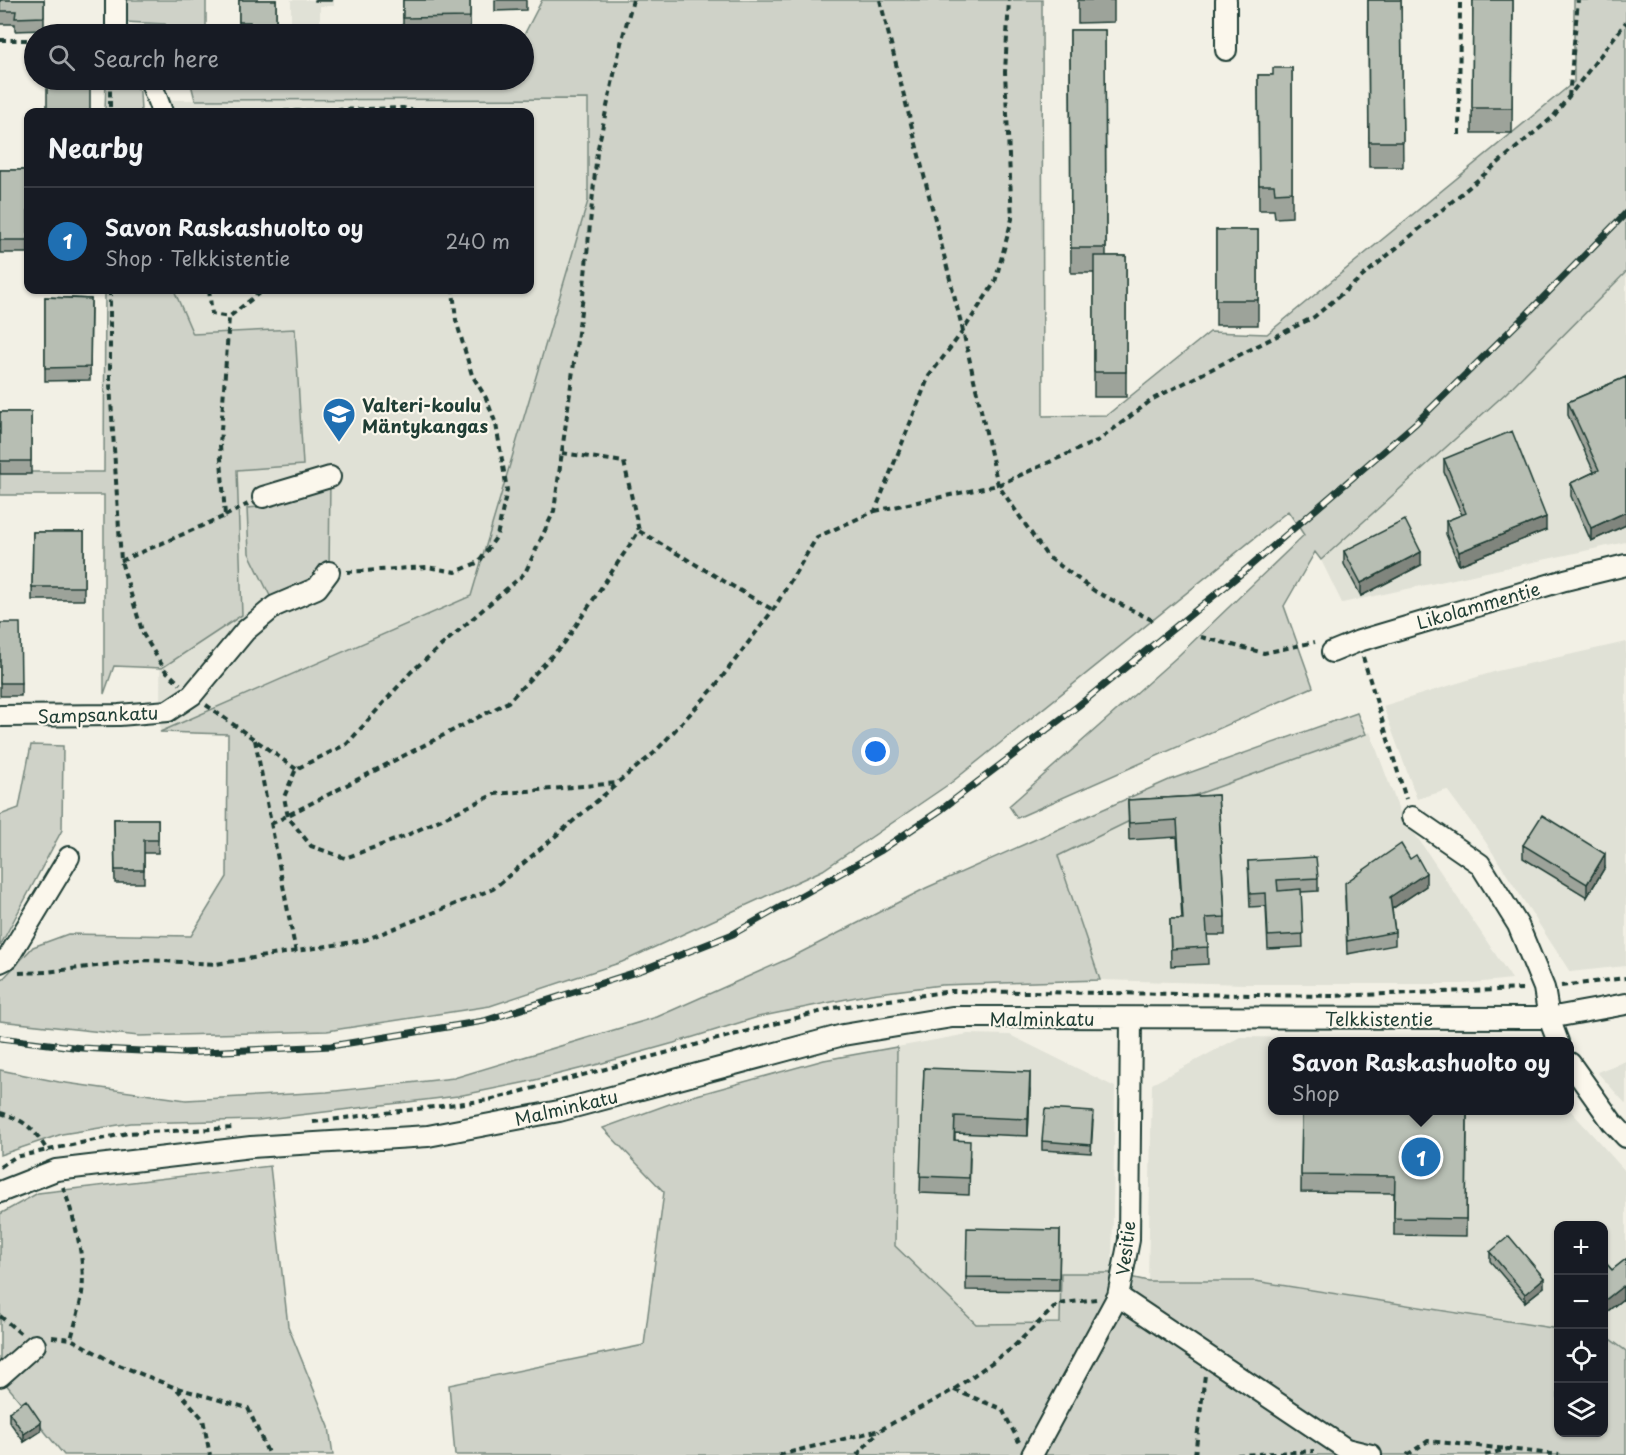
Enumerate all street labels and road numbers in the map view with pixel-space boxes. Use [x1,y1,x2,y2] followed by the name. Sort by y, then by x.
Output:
[1413,575,1543,635] street label: Likolammentie
[37,698,159,730] street label: Sampsankatu
[989,1005,1095,1032] street label: Malminkatu
[1325,1005,1433,1032] street label: Telkkistentie
[512,1082,620,1132] street label: Malminkatu
[1108,1219,1142,1277] street label: Vesitie

